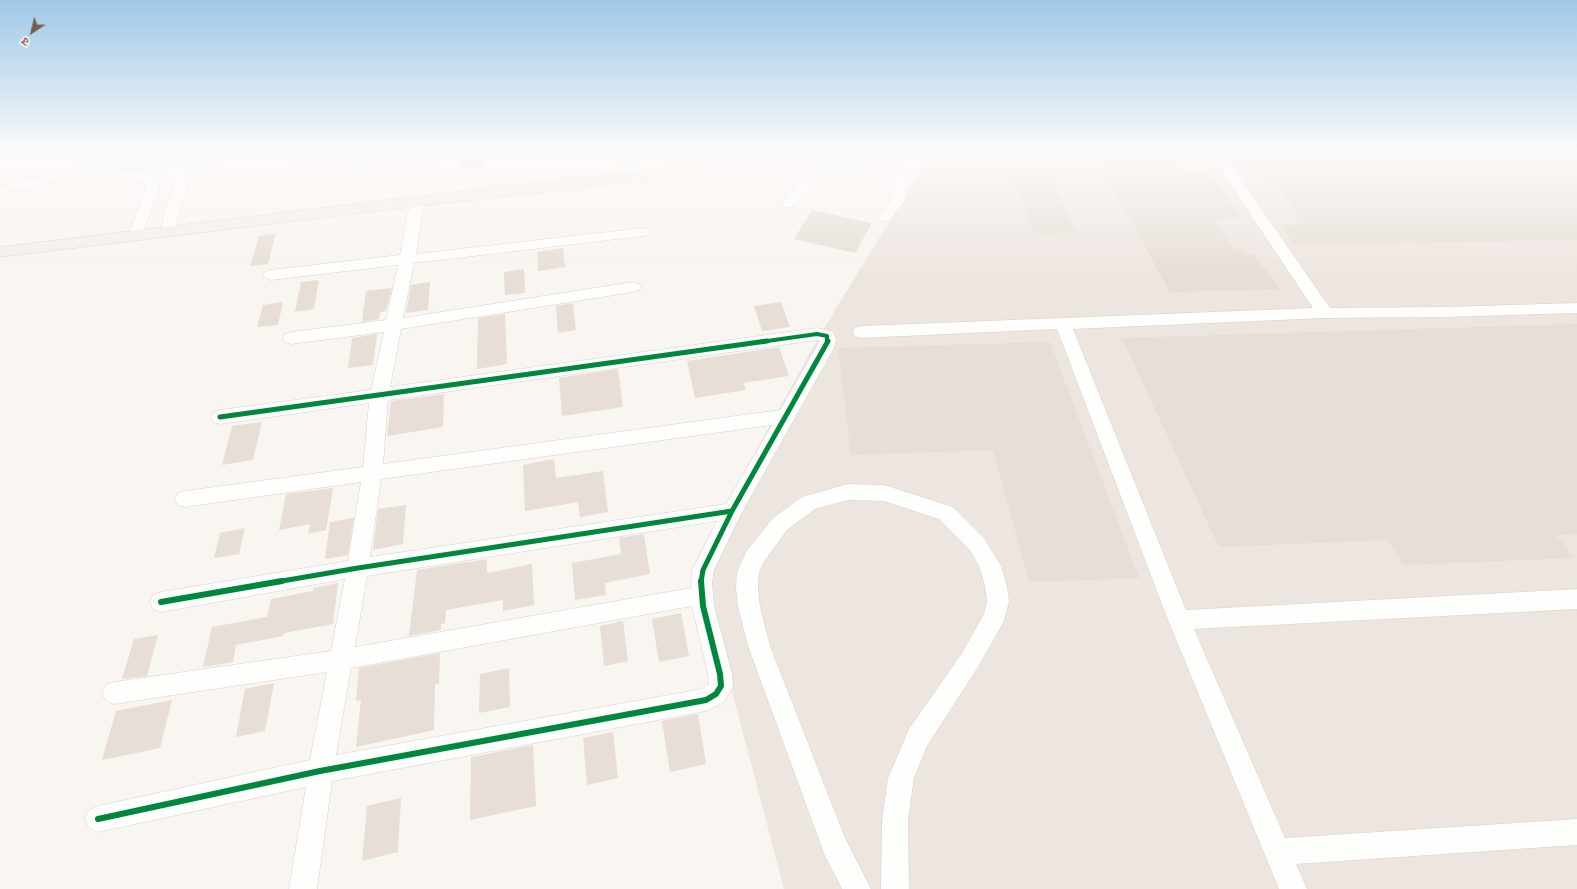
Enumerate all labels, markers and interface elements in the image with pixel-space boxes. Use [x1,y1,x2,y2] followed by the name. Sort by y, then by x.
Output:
[12,12,52,52] north arrow
[18,34,32,49] text: उ

